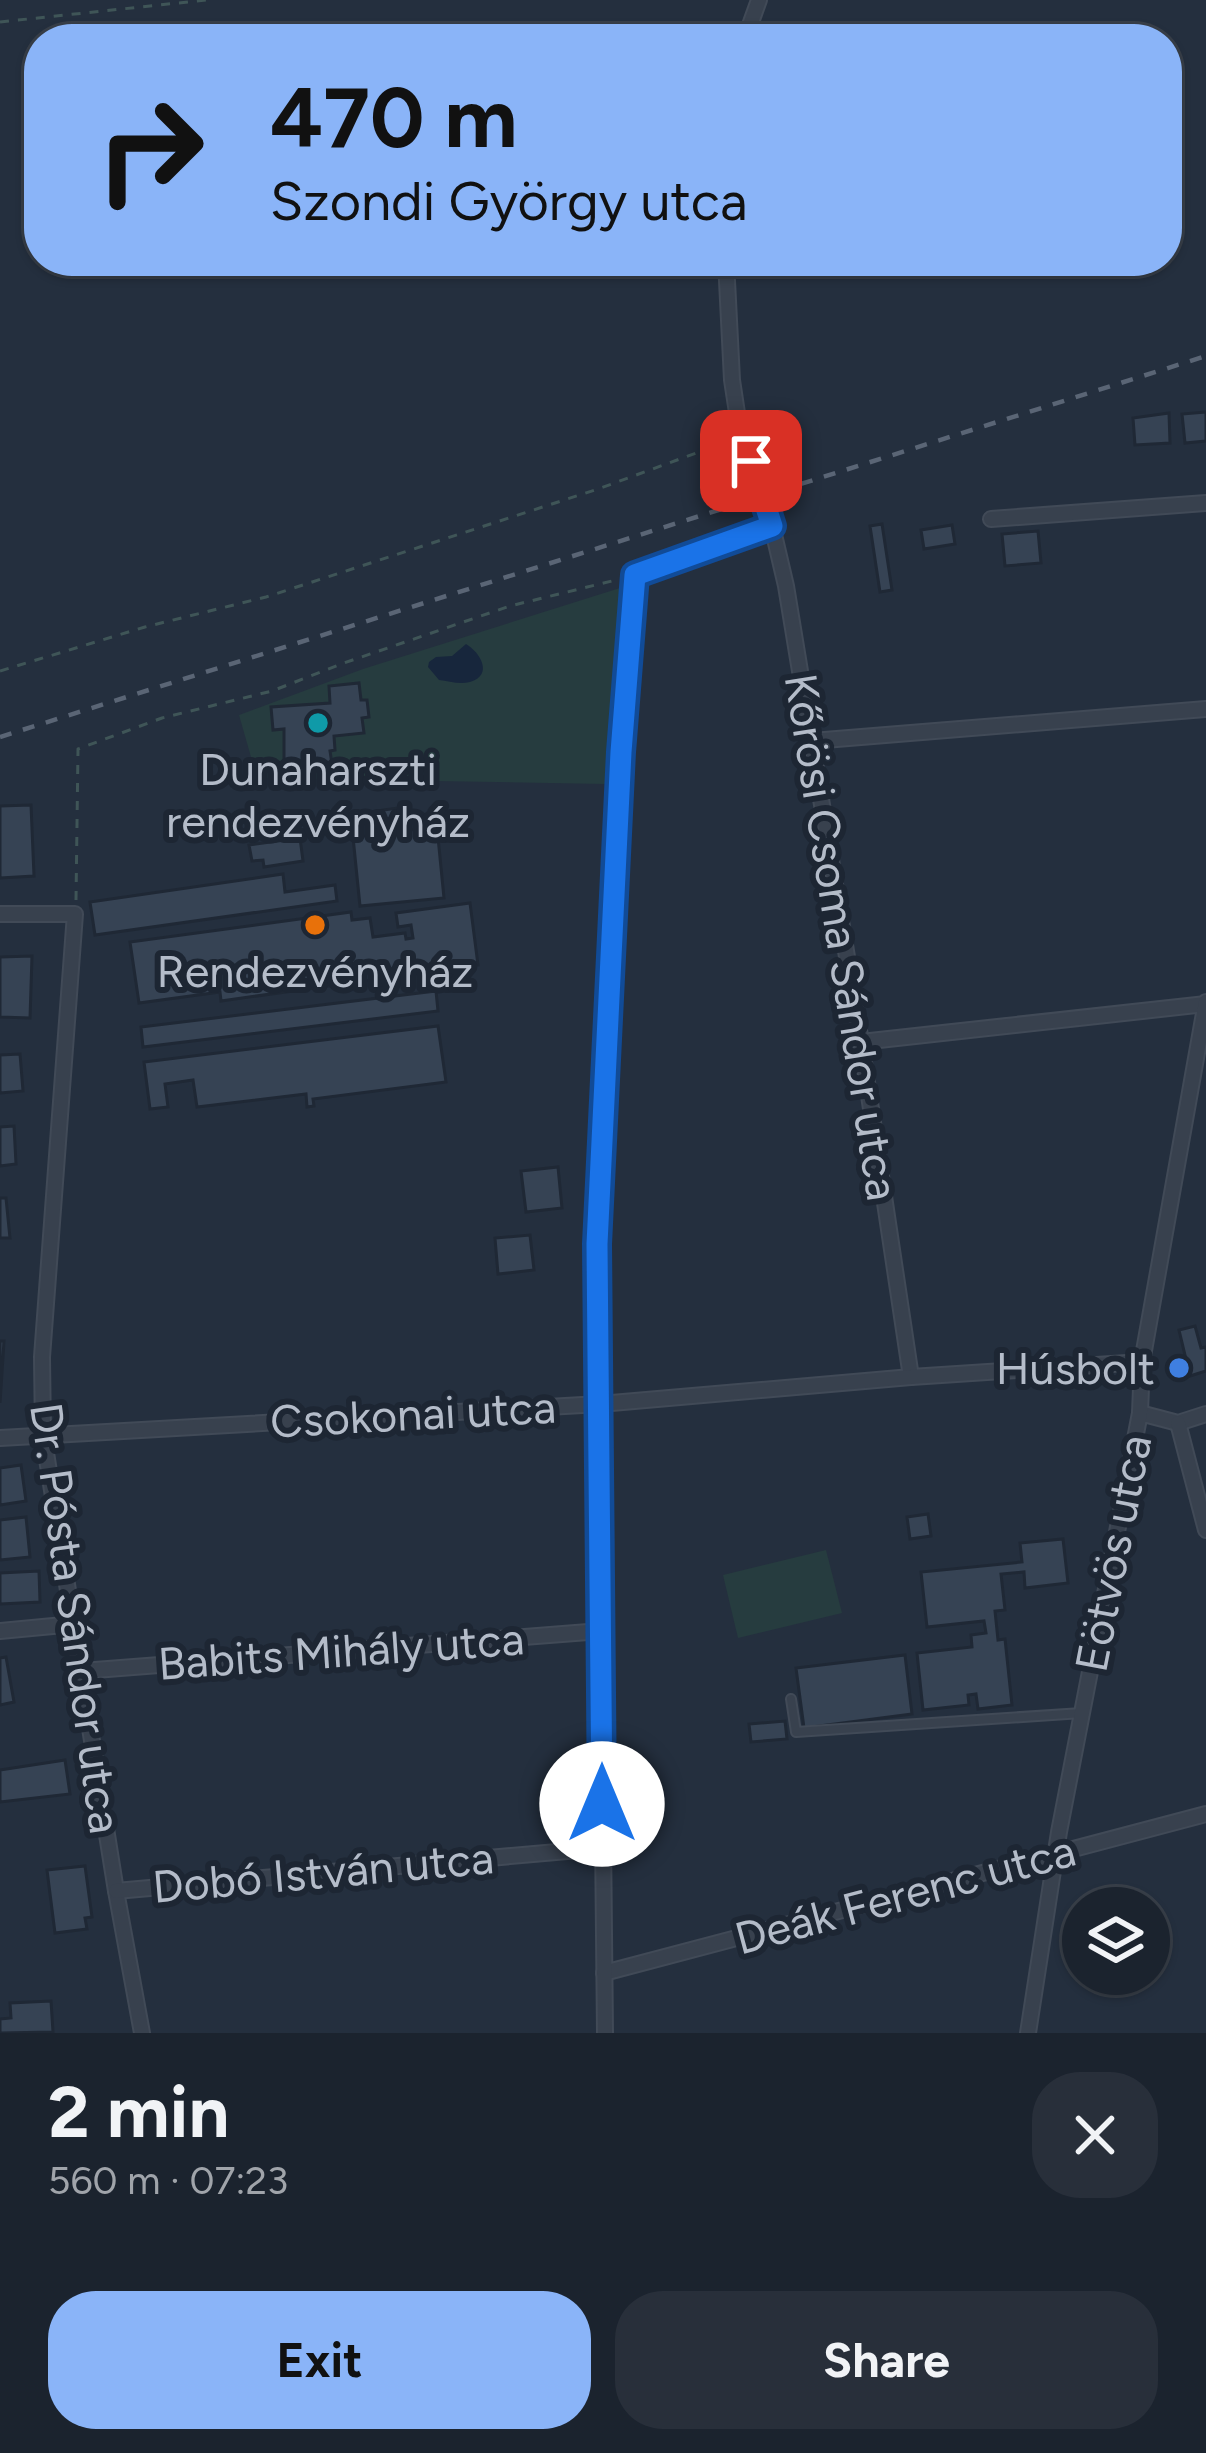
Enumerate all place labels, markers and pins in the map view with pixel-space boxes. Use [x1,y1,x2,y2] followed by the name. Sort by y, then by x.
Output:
[700,410,802,512] pin
[305,710,331,736] marker: Dunaharszti rendezvényház
[166,742,470,848] place label: Dunaharszti rendezvényház
[302,912,328,938] marker: Rendezvényház
[157,944,473,998] place label: Rendezvényház
[996,1341,1155,1395] place label: Húsbolt
[1166,1355,1192,1381] marker: Húsbolt

